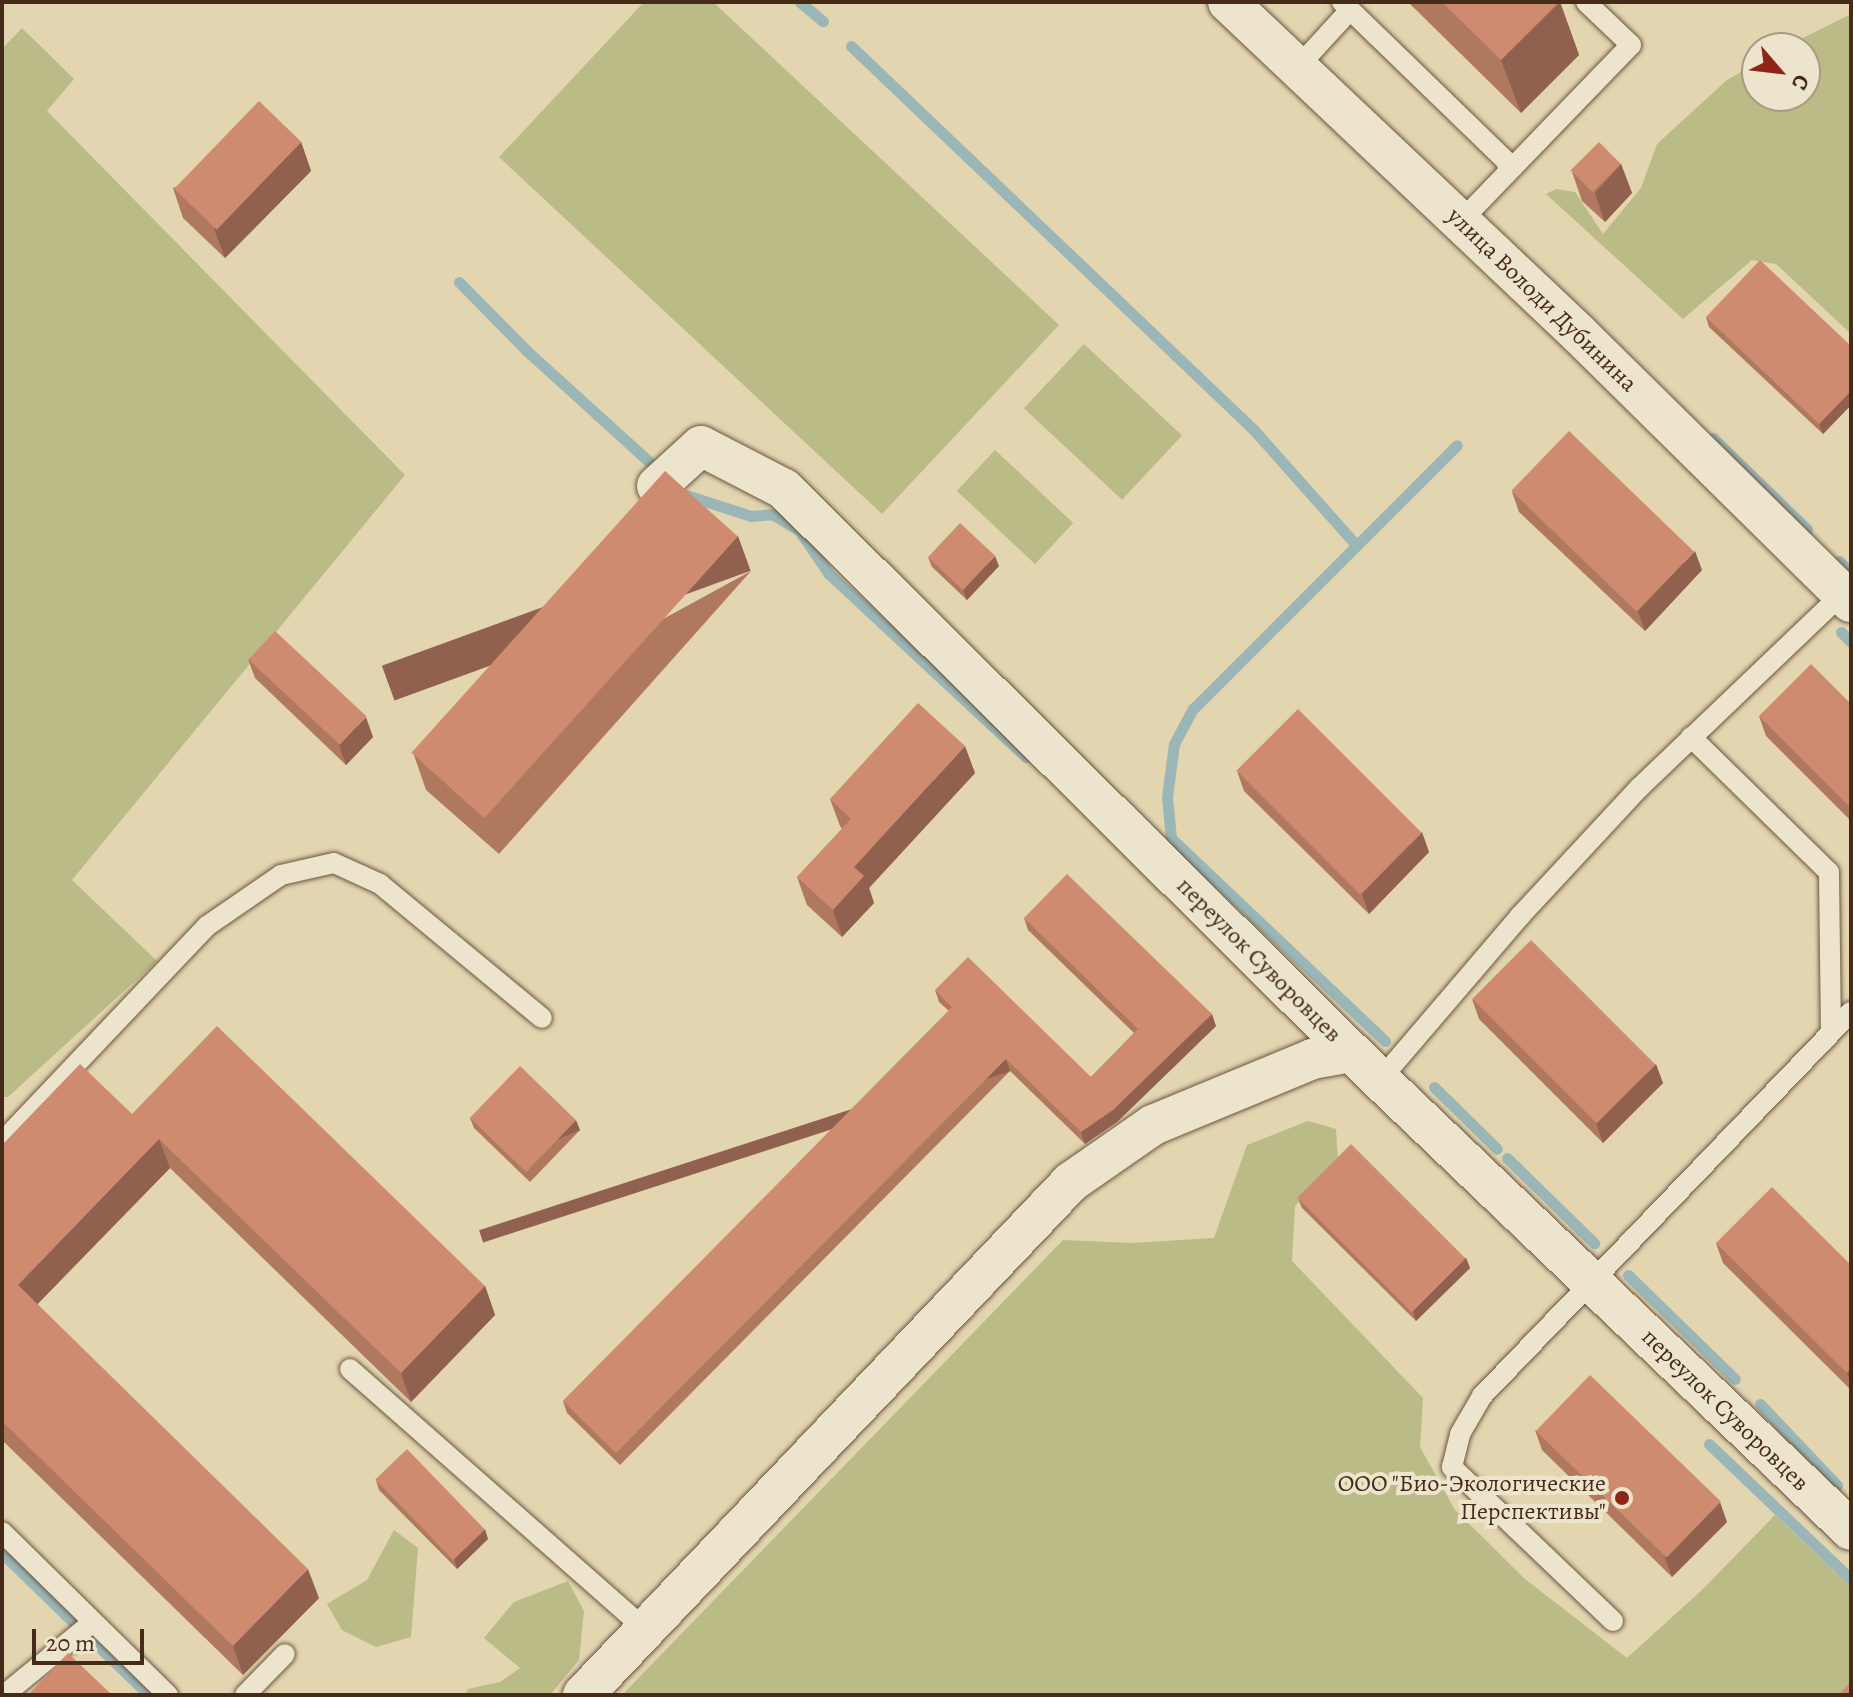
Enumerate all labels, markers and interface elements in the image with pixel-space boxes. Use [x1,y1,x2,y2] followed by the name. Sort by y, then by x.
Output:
[1741,32,1821,112] north arrow
[1784,69,1817,95] text: С
[1441,202,1643,398] street label: улица Володи Дубинина
[1171,872,1347,1048] street label: переулок Суворовцев
[1635,1323,1815,1497] street label: переулок Суворовцев
[1337,1470,1606,1526] place label: ООО "Био-Экологические Перспективы"
[1613,1489,1631,1507] marker: ООО "Био-Экологические Перспективы"
[36,1613,148,1663] scale bar
[46,1627,95,1659] text: 20 m

